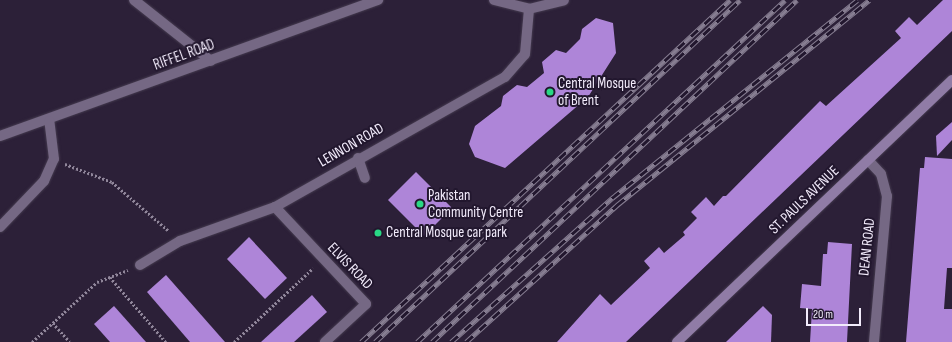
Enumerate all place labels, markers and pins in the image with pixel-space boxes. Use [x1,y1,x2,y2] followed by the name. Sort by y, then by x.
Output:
[558,74,636,109] place label: Central Mosque of Brent
[545,87,555,97] marker: Central Mosque of Brent
[428,186,523,221] place label: Pakistan Community Centre
[415,199,425,209] marker: Pakistan Community Centre
[386,224,507,242] place label: Central Mosque car park
[373,228,383,238] marker: Central Mosque car park

